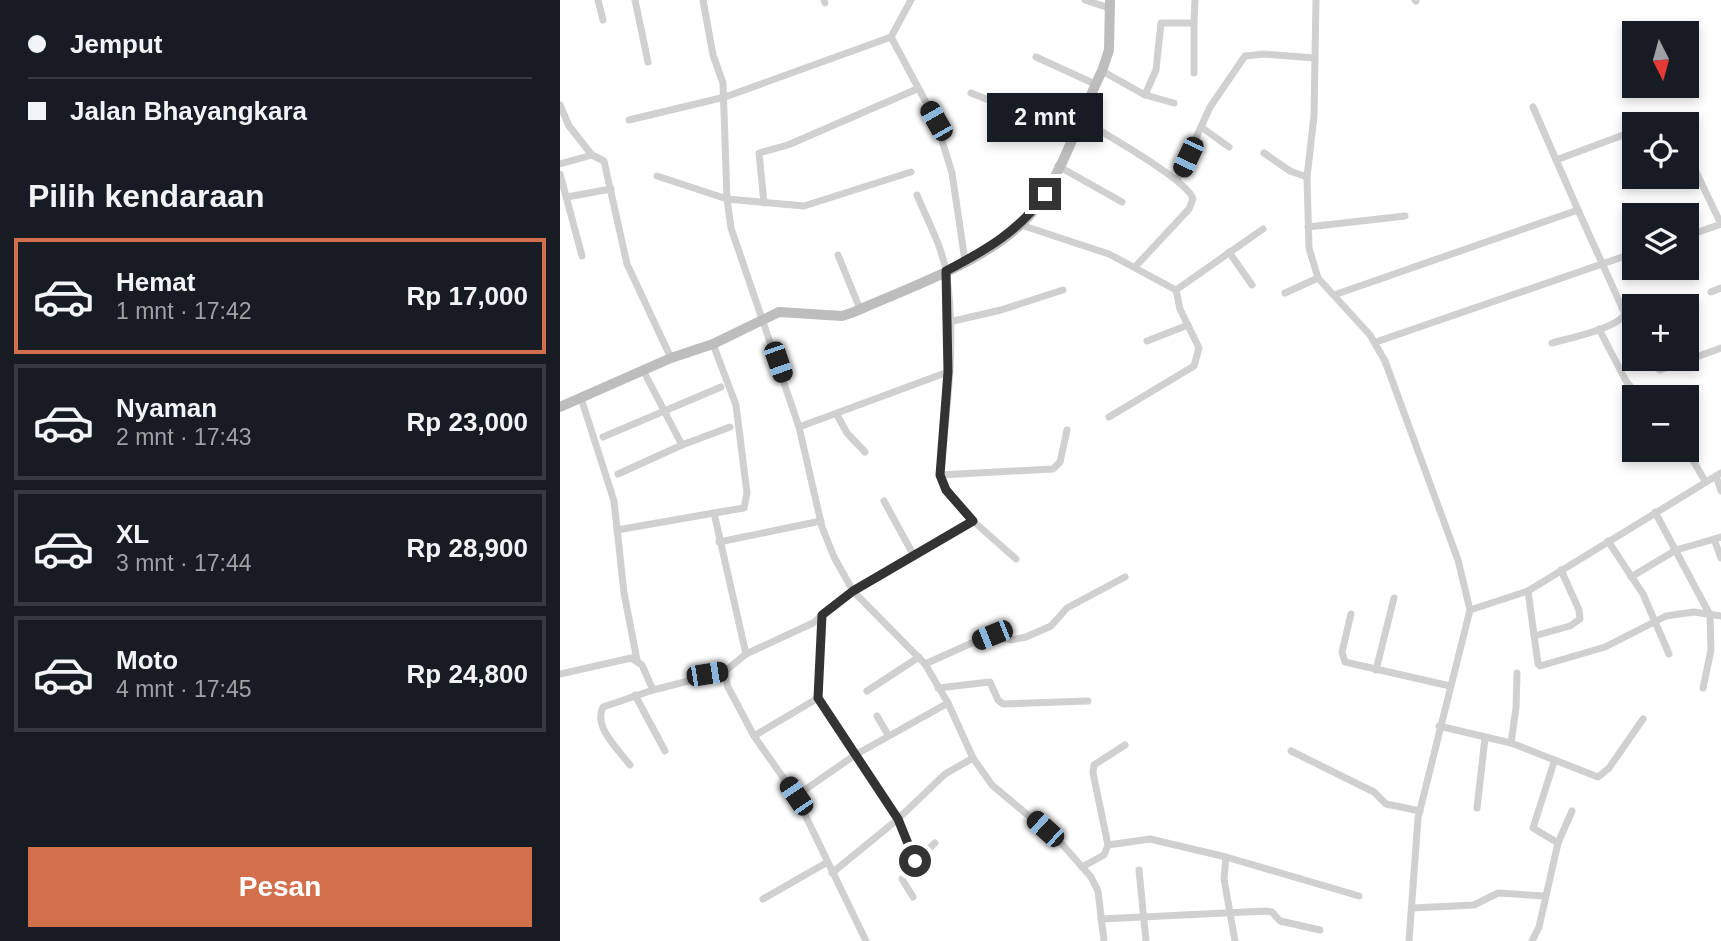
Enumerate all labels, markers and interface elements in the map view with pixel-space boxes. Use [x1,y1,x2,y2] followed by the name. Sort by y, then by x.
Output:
[1622,21,1699,98] north arrow
[1622,21,1699,462] map controls
[70,29,162,59] text: Jemput
[987,92,1103,142] callout: 2 mnt
[70,96,307,126] text: Jalan Bhayangkara
[917,98,956,144] car
[1014,104,1076,130] text: 2 mnt
[1622,112,1699,189] button: locate
[1170,134,1207,180] car
[28,178,265,214] text: Pilih kendaraan
[1029,178,1061,210] route end
[1622,203,1699,280] button: layers
[32,265,95,328] icon: car
[116,267,195,297] text: Hemat
[407,281,528,311] text: Rp 17,000
[1622,294,1699,371] button: +
[116,298,252,324] text: 1 mnt · 17:42
[762,339,795,385] car
[1622,385,1699,462] button: −
[32,391,95,454] icon: car
[116,393,217,423] text: Nyaman
[407,407,528,437] text: Rp 23,000
[116,424,252,450] text: 2 mnt · 17:43
[32,517,95,580] icon: car
[116,519,149,549] text: XL
[407,533,528,563] text: Rp 28,900
[116,550,252,576] text: 3 mnt · 17:44
[969,617,1016,653] car
[32,643,95,706] icon: car
[116,645,178,675] text: Moto
[407,659,528,689] text: Rp 24,800
[685,660,730,688] car
[116,676,252,702] text: 4 mnt · 17:45
[776,773,817,819] car
[1023,807,1068,851] car
[899,845,931,877] route start
[28,847,532,927] button: Pesan

